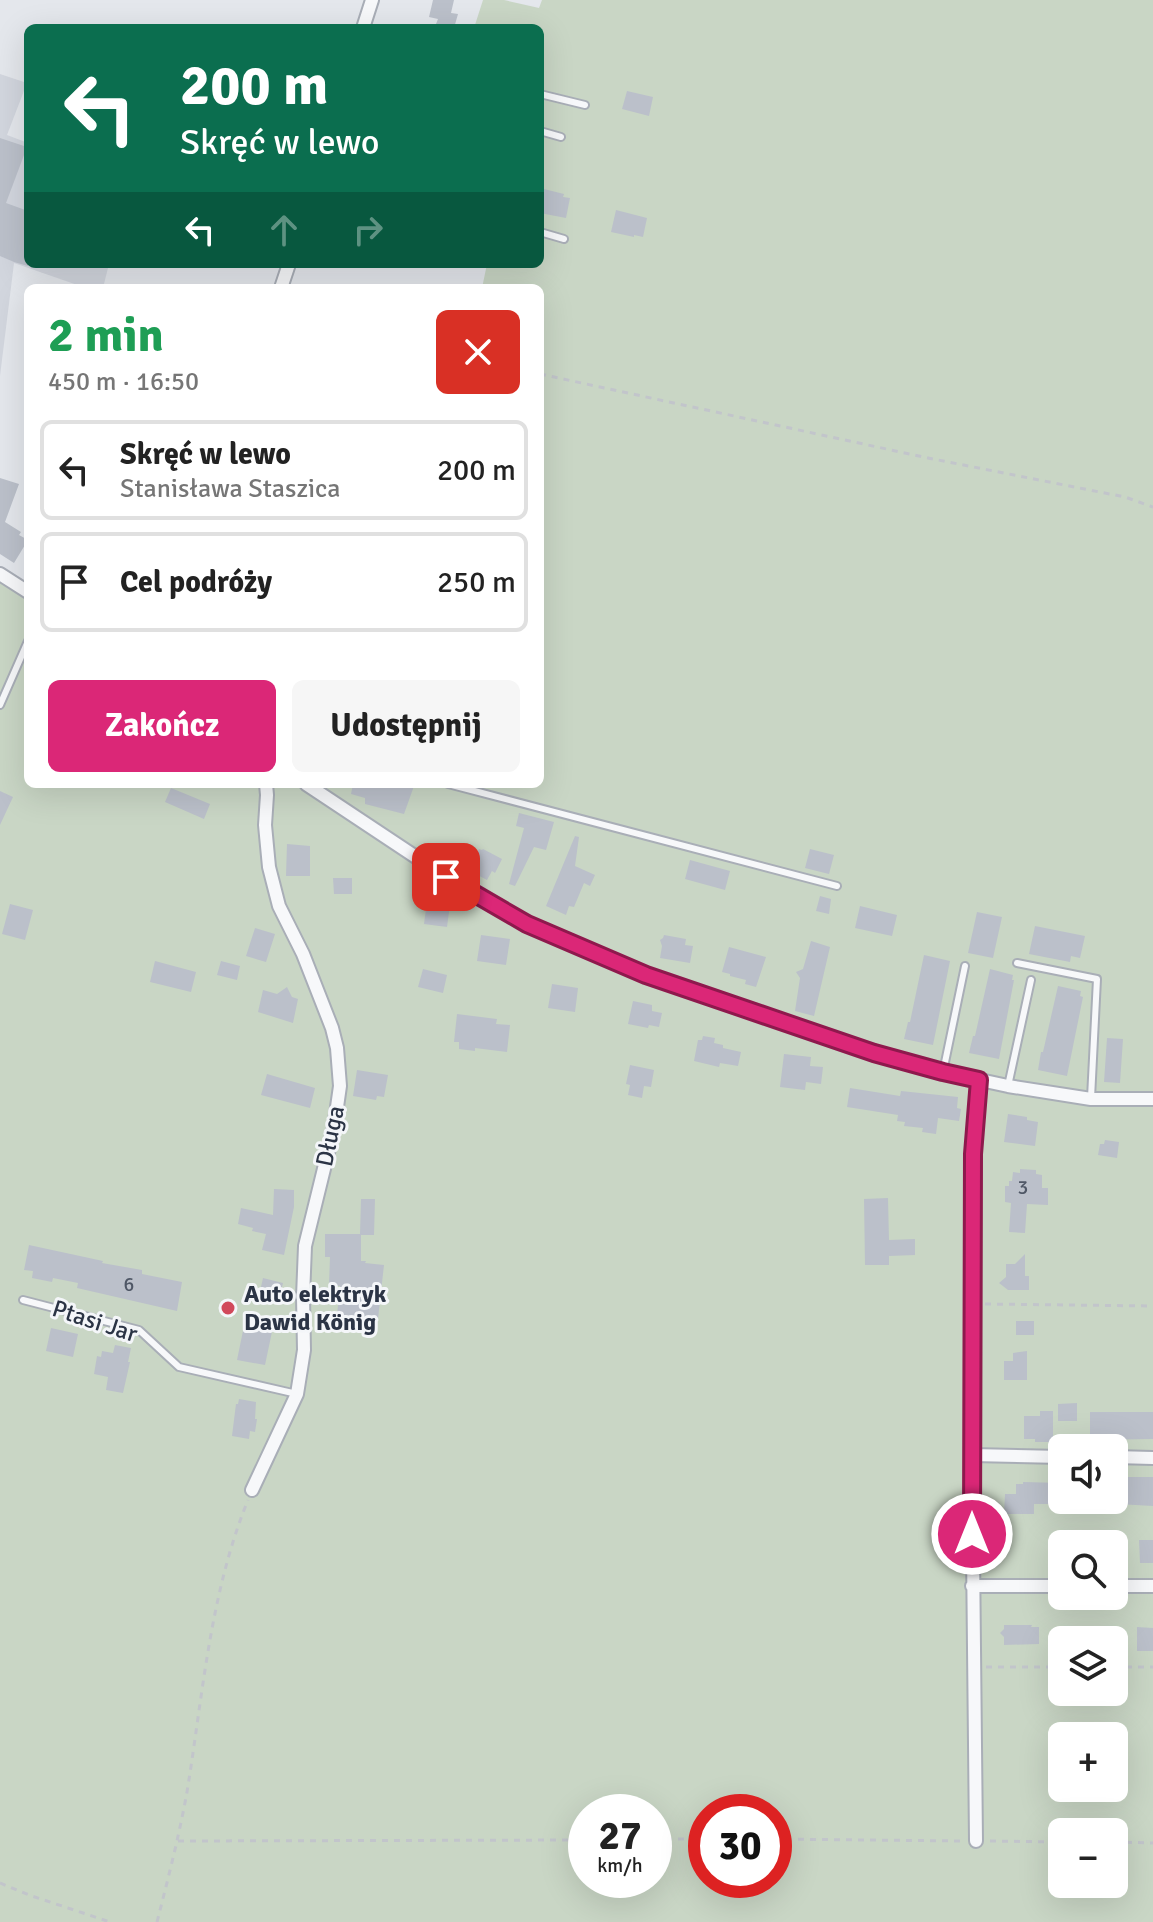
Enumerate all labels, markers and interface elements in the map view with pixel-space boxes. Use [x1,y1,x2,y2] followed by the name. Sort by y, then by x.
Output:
[180,51,328,120] text: 200 m
[48,56,152,160] icon: left
[180,120,380,165] text: Skręć w lewo
[178,208,222,252] icon: left
[262,208,306,252] icon: ahead
[346,208,390,252] icon: right
[48,306,164,365] text: 2 min
[436,310,520,394] button: close
[48,366,199,398] text: 450 m · 16:50
[120,436,291,473] text: Skręć w lewo
[52,448,96,492] icon: left
[437,452,516,489] text: 200 m
[120,473,341,505] text: Stanisława Staszica
[52,560,96,604] icon: arrive
[120,564,272,601] text: Cel podróży
[437,564,516,601] text: 250 m
[48,680,276,772] button: Zakończ
[292,680,520,772] button: Udostępnij
[412,843,480,911] pin
[424,855,468,899] icon: arrive
[309,1103,351,1169] street label: Długa
[1018,1175,1028,1200] house number: 3
[124,1272,134,1297] house number: 6
[244,1279,387,1337] place label: Auto elektryk Dawid König
[49,1293,142,1349] street label: Ptasi Jar
[219,1299,237,1317] marker: Auto elektryk Dawid König
[1048,1434,1128,1898] map controls
[1048,1434,1128,1514] button: sound
[930,1492,1014,1576] position arrow
[1048,1530,1128,1610] button: search
[1048,1626,1128,1706] button: layers
[1048,1722,1128,1802] button: +
[688,1794,792,1898] speed limit sign: 30
[598,1811,642,1861] text: 27
[1048,1818,1128,1898] button: −
[597,1853,643,1878] text: km/h

